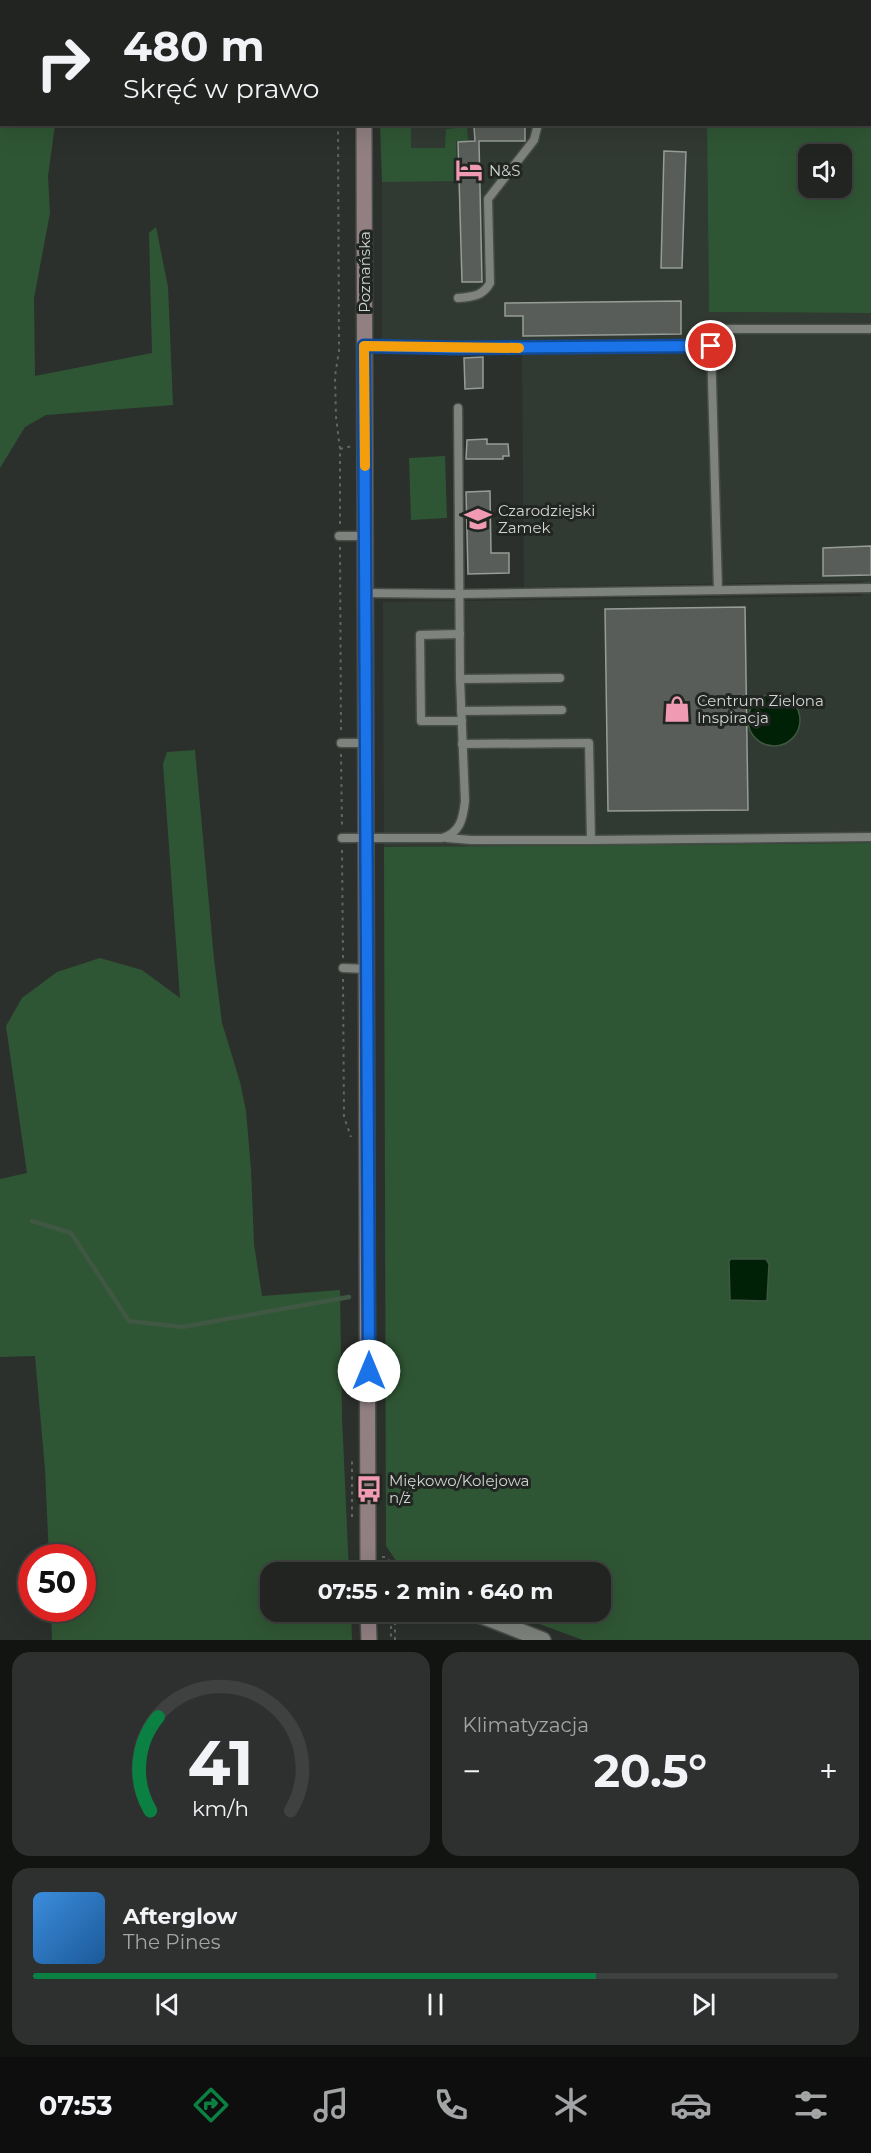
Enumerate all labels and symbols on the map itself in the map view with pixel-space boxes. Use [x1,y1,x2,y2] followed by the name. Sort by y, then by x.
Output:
[454,155,484,185] hotel icon: N&S
[489,161,520,180] place label: N&S
[355,231,374,313] street label: Poznańska
[685,320,736,371] pin
[498,501,595,537] place label: Czarodziejski Zamek
[463,504,493,534] school or university icon: Czarodziejski Zamek
[697,691,824,727] place label: Centrum Zielona Inspiracja
[662,694,692,724] shop icon: Centrum Zielona Inspiracja
[337,1339,401,1403] position arrow
[389,1471,529,1507] place label: Miękowo/Kolejowa n/ż
[354,1474,384,1504] bus stop icon: Miękowo/Kolejowa n/ż
[18,1544,96,1622] speed limit sign: 50

